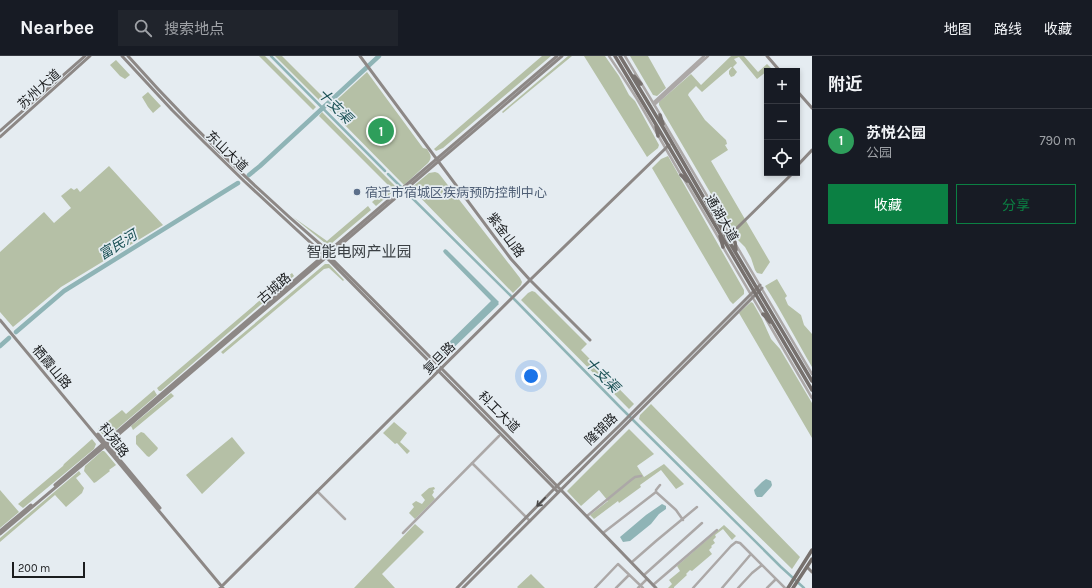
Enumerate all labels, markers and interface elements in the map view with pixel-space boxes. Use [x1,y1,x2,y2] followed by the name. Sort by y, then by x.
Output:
[118,10,398,46] search box
[20,17,94,39] text: Nearbee
[132,17,154,39] icon: search
[164,20,224,38] text: 搜索地点
[944,21,972,38] text: 地图
[994,21,1022,38] text: 路线
[1044,21,1072,38] text: 收藏
[15,66,63,112] street label: 苏州大道
[764,68,800,176] map controls
[764,68,800,104] button: +
[828,74,862,94] text: 附近
[314,85,357,128] water label: 十支渠
[764,104,800,140] button: −
[368,116,394,146] pin: 1
[866,124,926,142] text: 苏悦公园
[203,128,251,174] street label: 东山大道
[839,133,843,148] text: 1
[1039,133,1076,148] text: 790 m
[764,140,800,176] button: locate
[866,145,892,160] text: 公园
[828,184,948,224] button: 收藏
[956,184,1076,224] button: 分享
[365,185,547,200] place label: 宿迁市宿城区疾病预防控制中心
[352,187,362,197] marker: 宿迁市宿城区疾病预防控制中心
[703,192,741,244] street label: 通湖大道
[484,210,528,260] street label: 紫金山路
[96,225,143,263] water label: 富民河
[306,243,412,261] district label: 智能电网产业园
[254,270,294,306] street label: 古城路
[420,339,458,377] street label: 复旦路
[30,342,74,392] street label: 栖霞山路
[581,354,624,397] water label: 十支渠
[521,366,541,386] your location
[475,388,523,436] street label: 科工大道
[582,410,620,448] street label: 隆锦路
[96,420,132,460] street label: 科苑路
[536,497,546,507] one-way arrow
[12,560,85,579] scale bar
[18,562,50,575] text: 200 m

